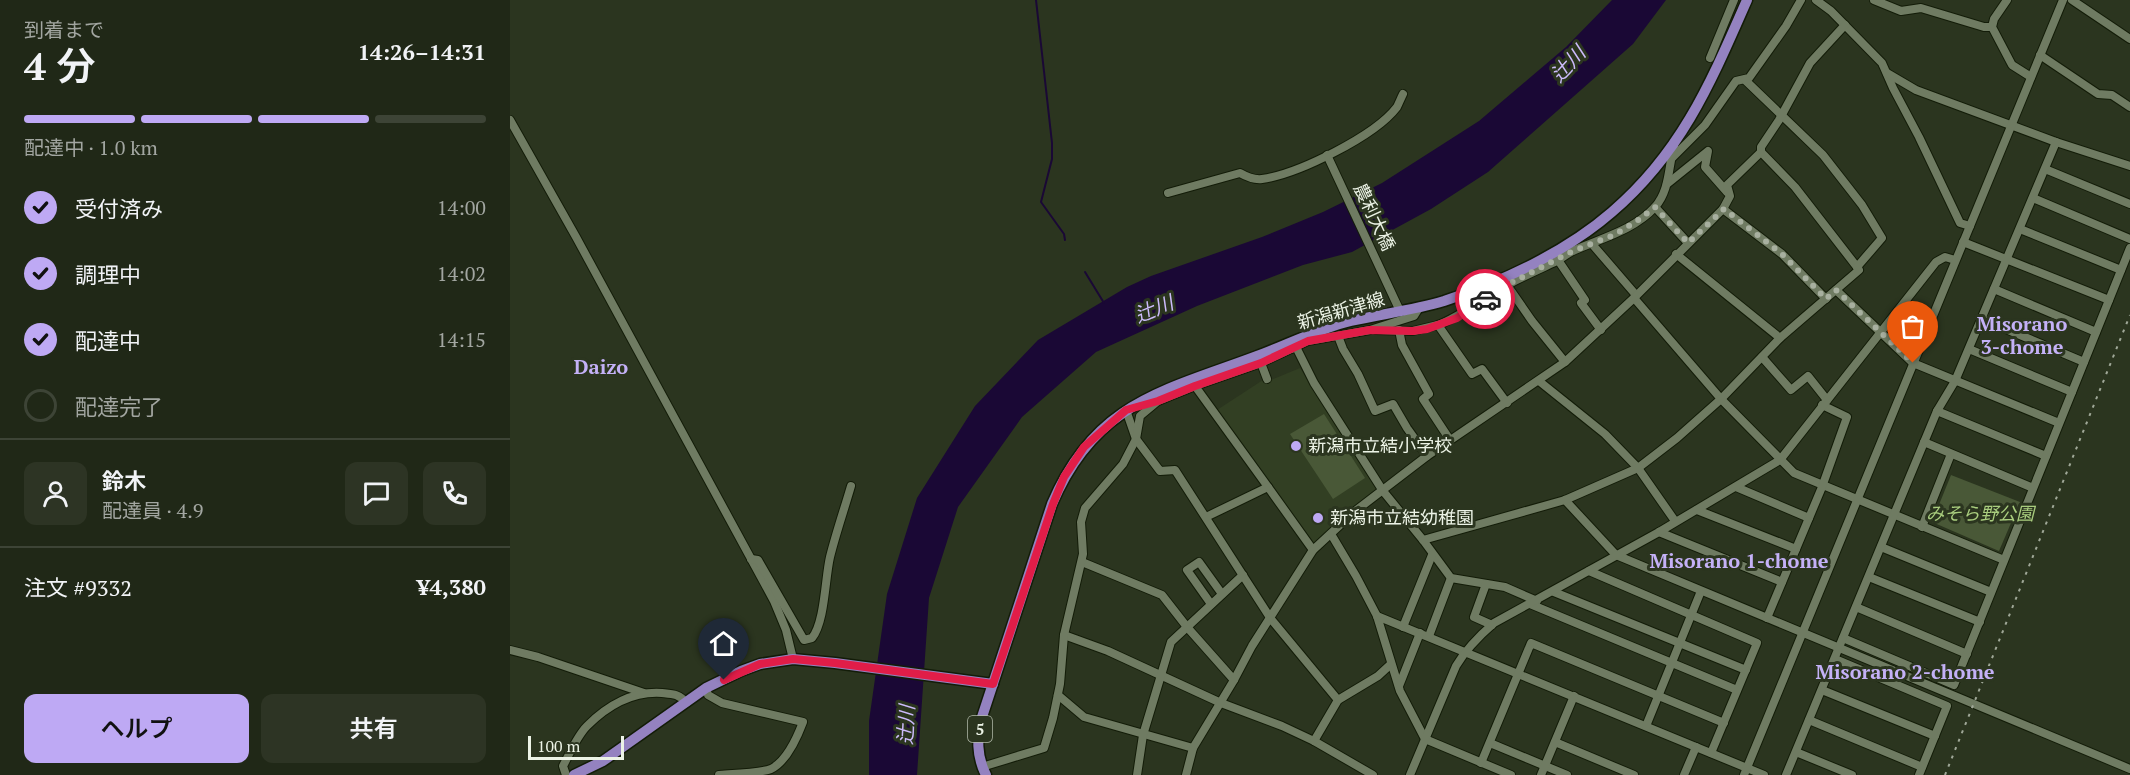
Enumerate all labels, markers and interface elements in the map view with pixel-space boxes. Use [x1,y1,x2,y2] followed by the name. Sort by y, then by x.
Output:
[24,16,104,43] text: 到着まで
[358,37,486,66] text: 14:26–14:31
[1544,38,1593,87] water label: 辻川
[24,39,96,91] text: 4 分
[24,134,158,161] text: 配達中 · 1.0 km
[1349,179,1401,254] street label: 農利大橋
[24,191,57,224] icon: check
[75,194,163,223] text: 受付済み
[437,194,486,221] text: 14:00
[24,257,57,290] icon: check
[75,260,141,289] text: 調理中
[437,260,486,287] text: 14:02
[1455,269,1515,329] courier
[1469,283,1502,316] icon: car
[1294,286,1387,334] street label: 新潟新津線
[1130,288,1179,329] water label: 辻川
[1887,301,1938,363] pin
[1896,310,1929,343] icon: bag
[1977,310,2067,360] district label: Misorano 3-chome
[24,323,57,356] icon: check
[75,326,141,355] text: 配達中
[437,326,486,353] text: 14:15
[574,353,628,380] district label: Daizo
[75,392,163,421] text: 配達完了
[1308,433,1452,457] place label: 新潟市立結小学校
[1289,439,1303,453] marker: 新潟市立結小学校
[24,462,87,525] button: person
[345,462,408,525] button: chat
[423,462,486,525] button: phone
[102,466,146,495] text: 鈴木
[102,497,203,524] text: 配達員 · 4.9
[1926,501,2037,525] park label: みそら野公園
[1330,505,1474,529] place label: 新潟市立結幼稚園
[1311,511,1325,525] marker: 新潟市立結幼稚園
[1649,547,1829,574] district label: Misorano 1-chome
[417,572,486,601] text: ¥4,380
[24,573,132,602] text: 注文 #9332
[698,618,749,680] pin
[707,627,740,660] icon: home
[1815,658,1995,685] district label: Misorano 2-chome
[24,694,249,763] button: ヘルプ
[261,694,486,763] button: 共有
[891,702,920,746] water label: 辻川
[968,716,992,742] road number: 5
[528,733,624,760] scale bar
[537,735,580,757] text: 100 m

